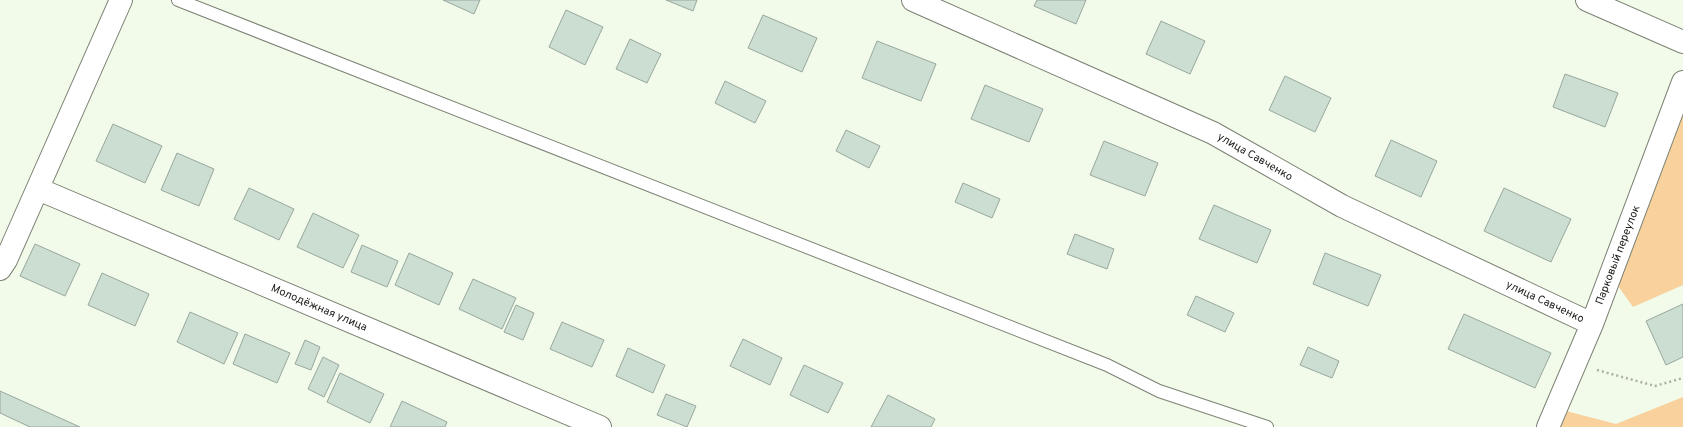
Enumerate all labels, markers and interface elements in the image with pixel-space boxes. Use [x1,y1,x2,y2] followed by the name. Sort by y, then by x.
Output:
[1215,130,1295,184] street label: улица Савченко
[1593,203,1643,307] street label: Парковый переулок
[1504,278,1586,326] street label: улица Савченко
[269,281,369,335] street label: Молодёжная улица

